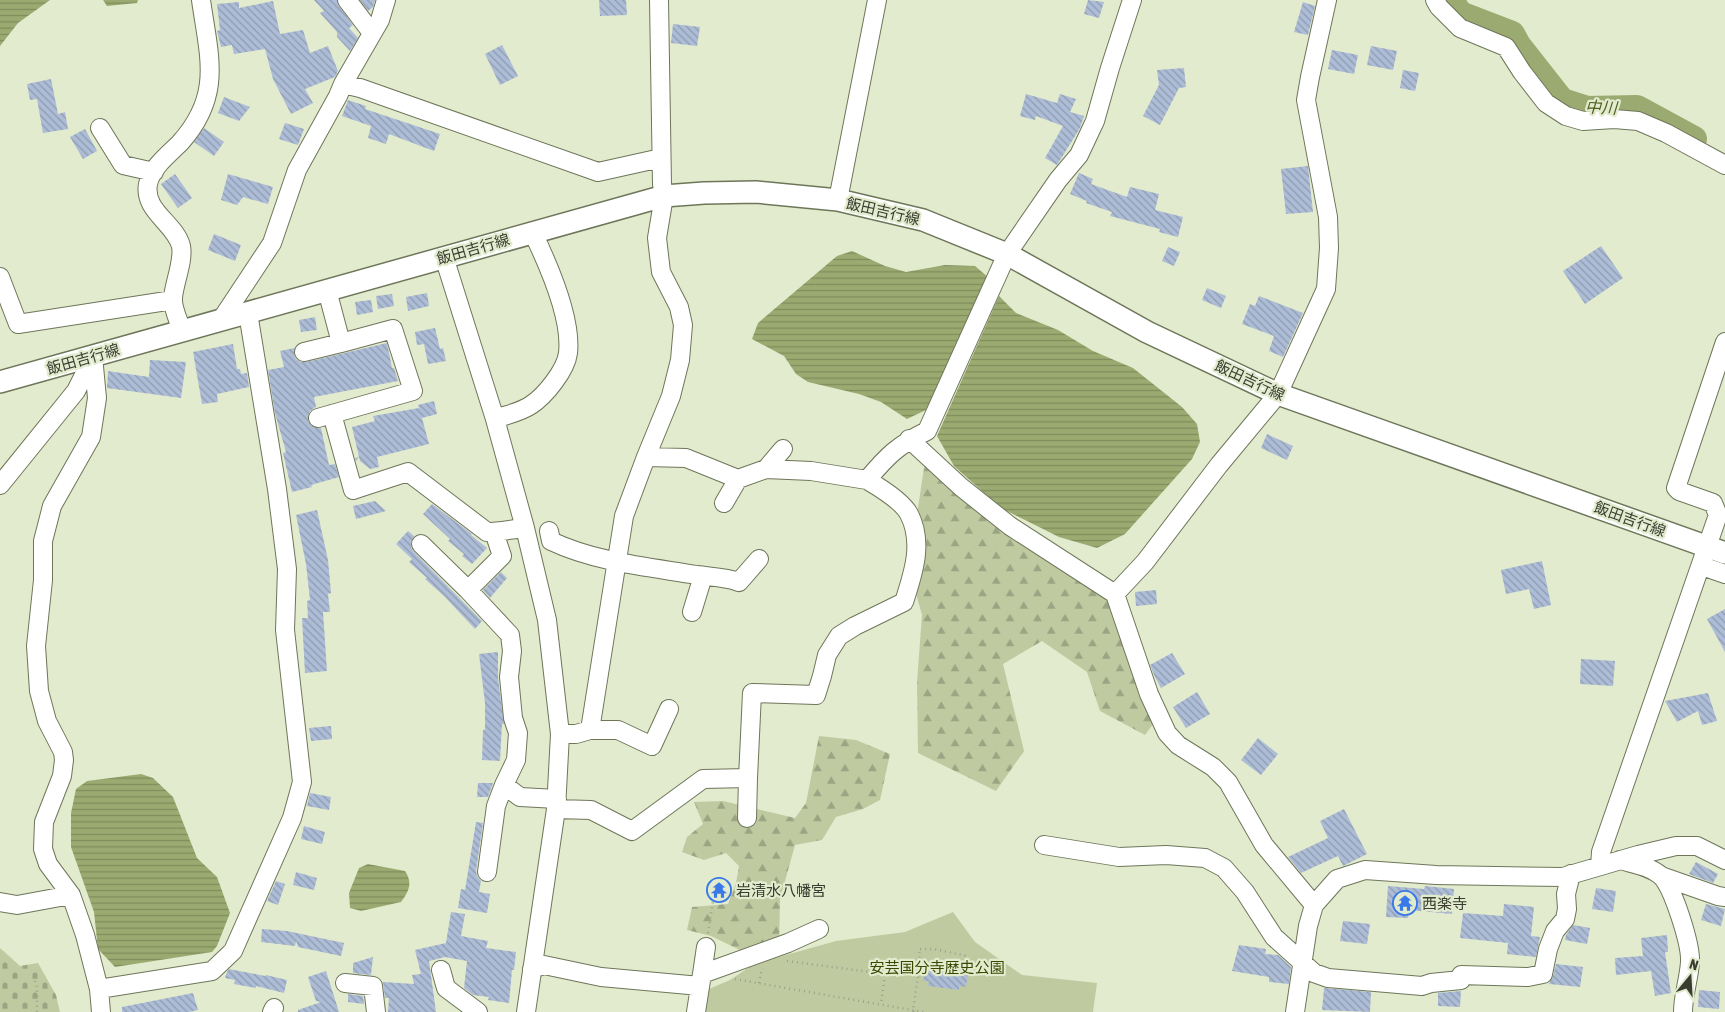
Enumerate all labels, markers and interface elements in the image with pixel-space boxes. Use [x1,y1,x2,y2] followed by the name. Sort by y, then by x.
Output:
[1585,97,1619,117] water label: 中川
[845,194,921,228] street label: 飯田吉行線
[435,230,511,268] street label: 飯田吉行線
[45,340,121,378] street label: 飯田吉行線
[1212,356,1288,404] street label: 飯田吉行線
[1592,498,1668,540] street label: 飯田吉行線
[706,877,732,903] temple icon: 岩清水八幡宮
[736,882,826,899] place label: 岩清水八幡宮
[1392,890,1418,916] temple icon: 西楽寺
[1422,895,1467,912] place label: 西楽寺
[1665,952,1715,1002] north arrow
[1688,956,1700,974] text: N
[869,959,1005,976] park label: 安芸国分寺歴史公園

